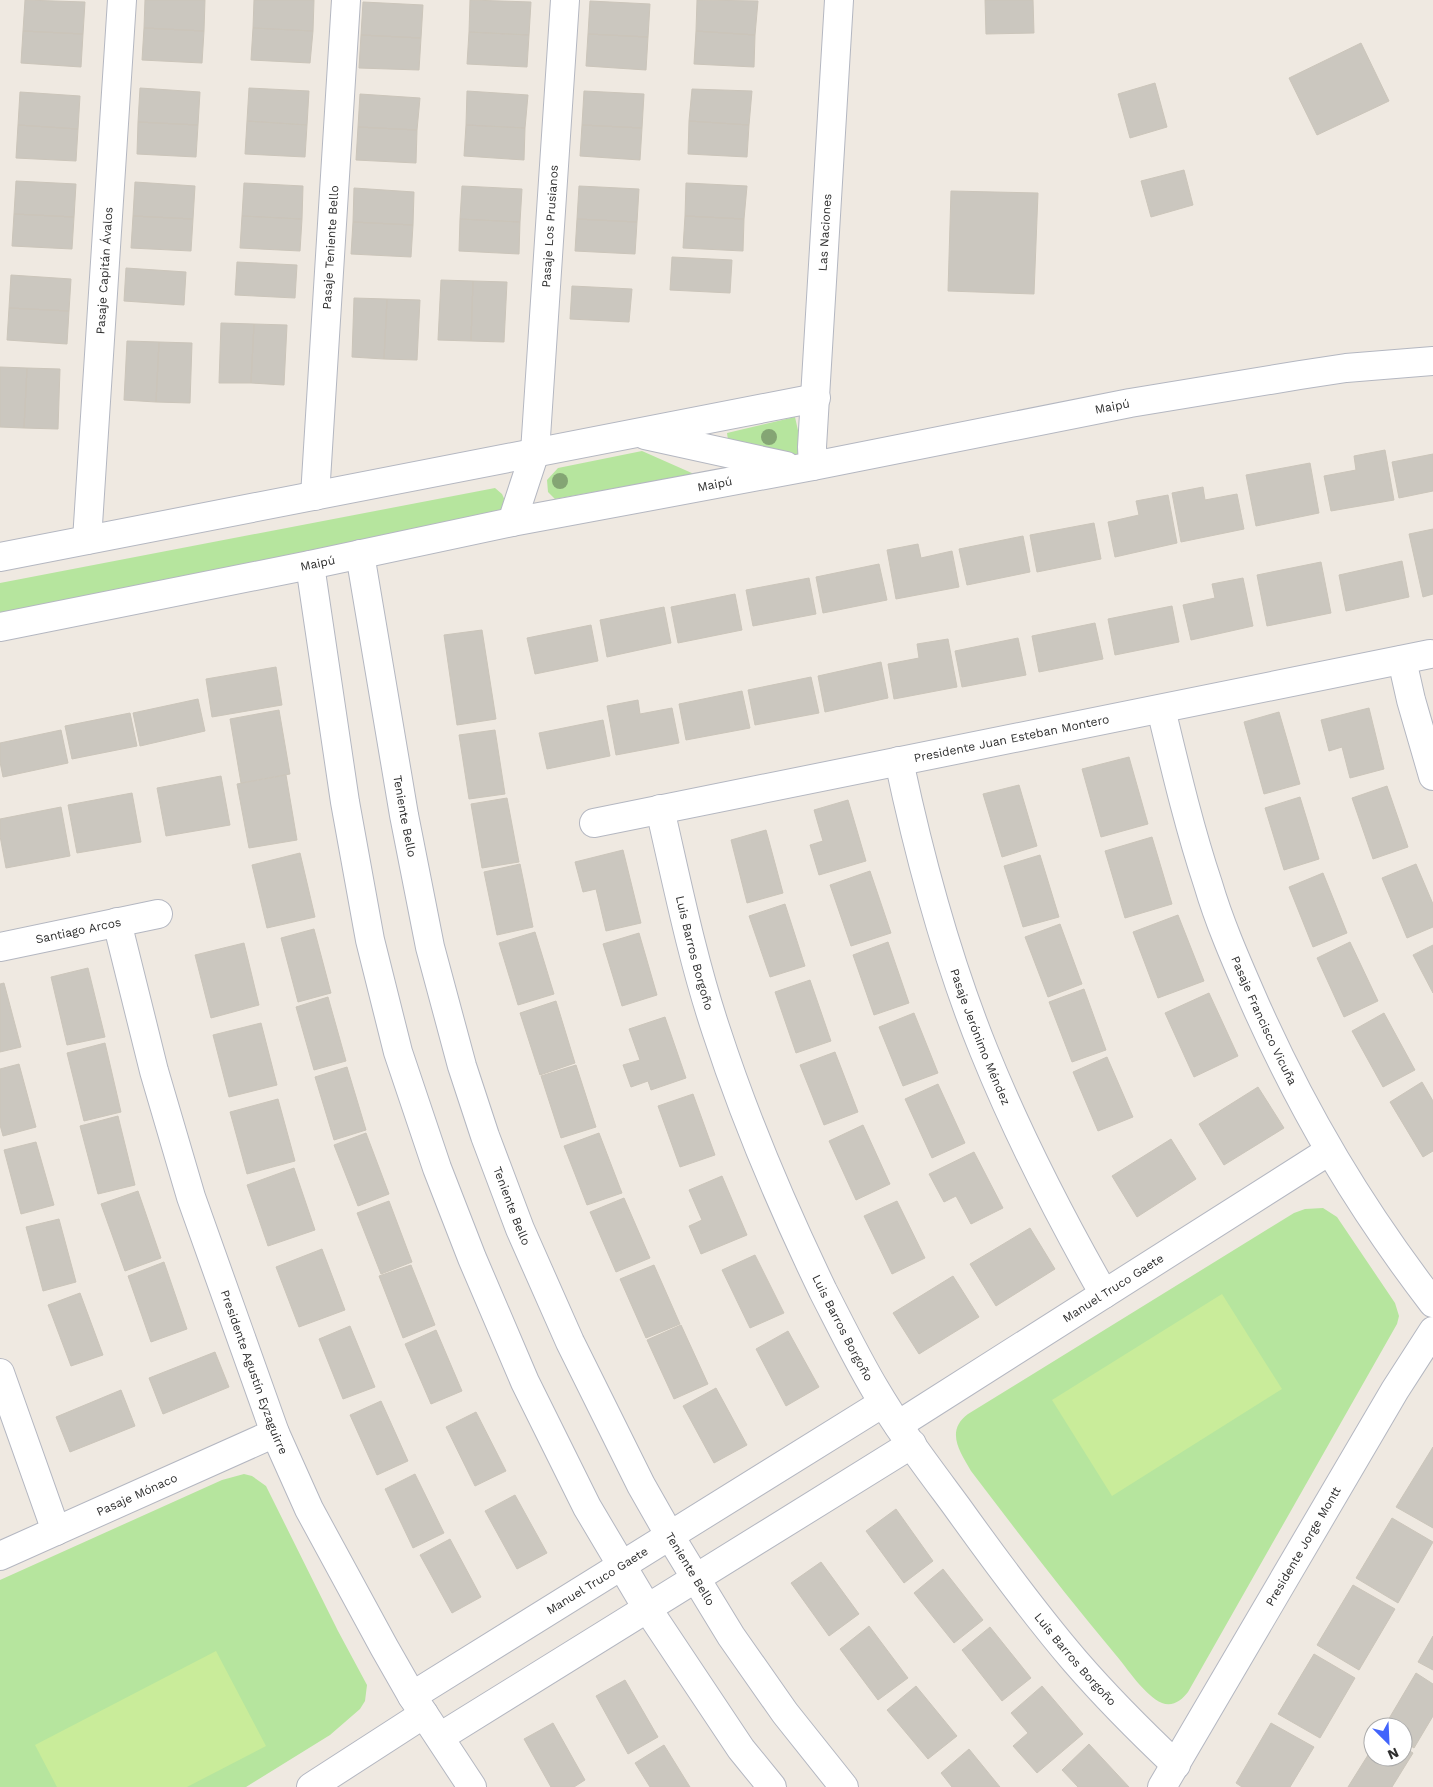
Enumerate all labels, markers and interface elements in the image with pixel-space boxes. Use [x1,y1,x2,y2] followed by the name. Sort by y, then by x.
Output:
[539,164,561,288] street label: Pasaje Los Prusianos
[320,185,341,310] street label: Pasaje Teniente Bello
[816,193,834,272] street label: Las Naciones
[93,206,116,335] street label: Pasaje Capitán Ávalos
[1094,396,1131,417] street label: Maipú
[696,474,733,494] street label: Maipú
[299,553,336,574] street label: Maipú
[913,712,1110,765] street label: Presidente Juan Esteban Montero
[390,774,419,858] street label: Teniente Bello
[673,894,716,1012] street label: Luis Barros Borgoño
[34,915,122,946] street label: Santiago Arcos
[1228,954,1300,1088] street label: Pasaje Francisco Vicuña
[947,967,1013,1107] street label: Pasaje Jerónimo Méndez
[490,1165,533,1247] street label: Teniente Bello
[1060,1251,1166,1325] street label: Manuel Truco Gaete
[809,1272,876,1383] street label: Luis Barros Borgoño
[218,1288,291,1457] street label: Presidente Agustín Eyzaguirre
[94,1471,180,1519] street label: Pasaje Mónaco
[1263,1484,1344,1609] street label: Presidente Jorge Montt
[662,1530,718,1608] street label: Teniente Bello
[544,1544,650,1618] street label: Manuel Truco Gaete
[1031,1610,1119,1709] street label: Luis Barros Borgoño
[1363,1717,1413,1767] north arrow
[1385,1744,1401,1763] text: N

